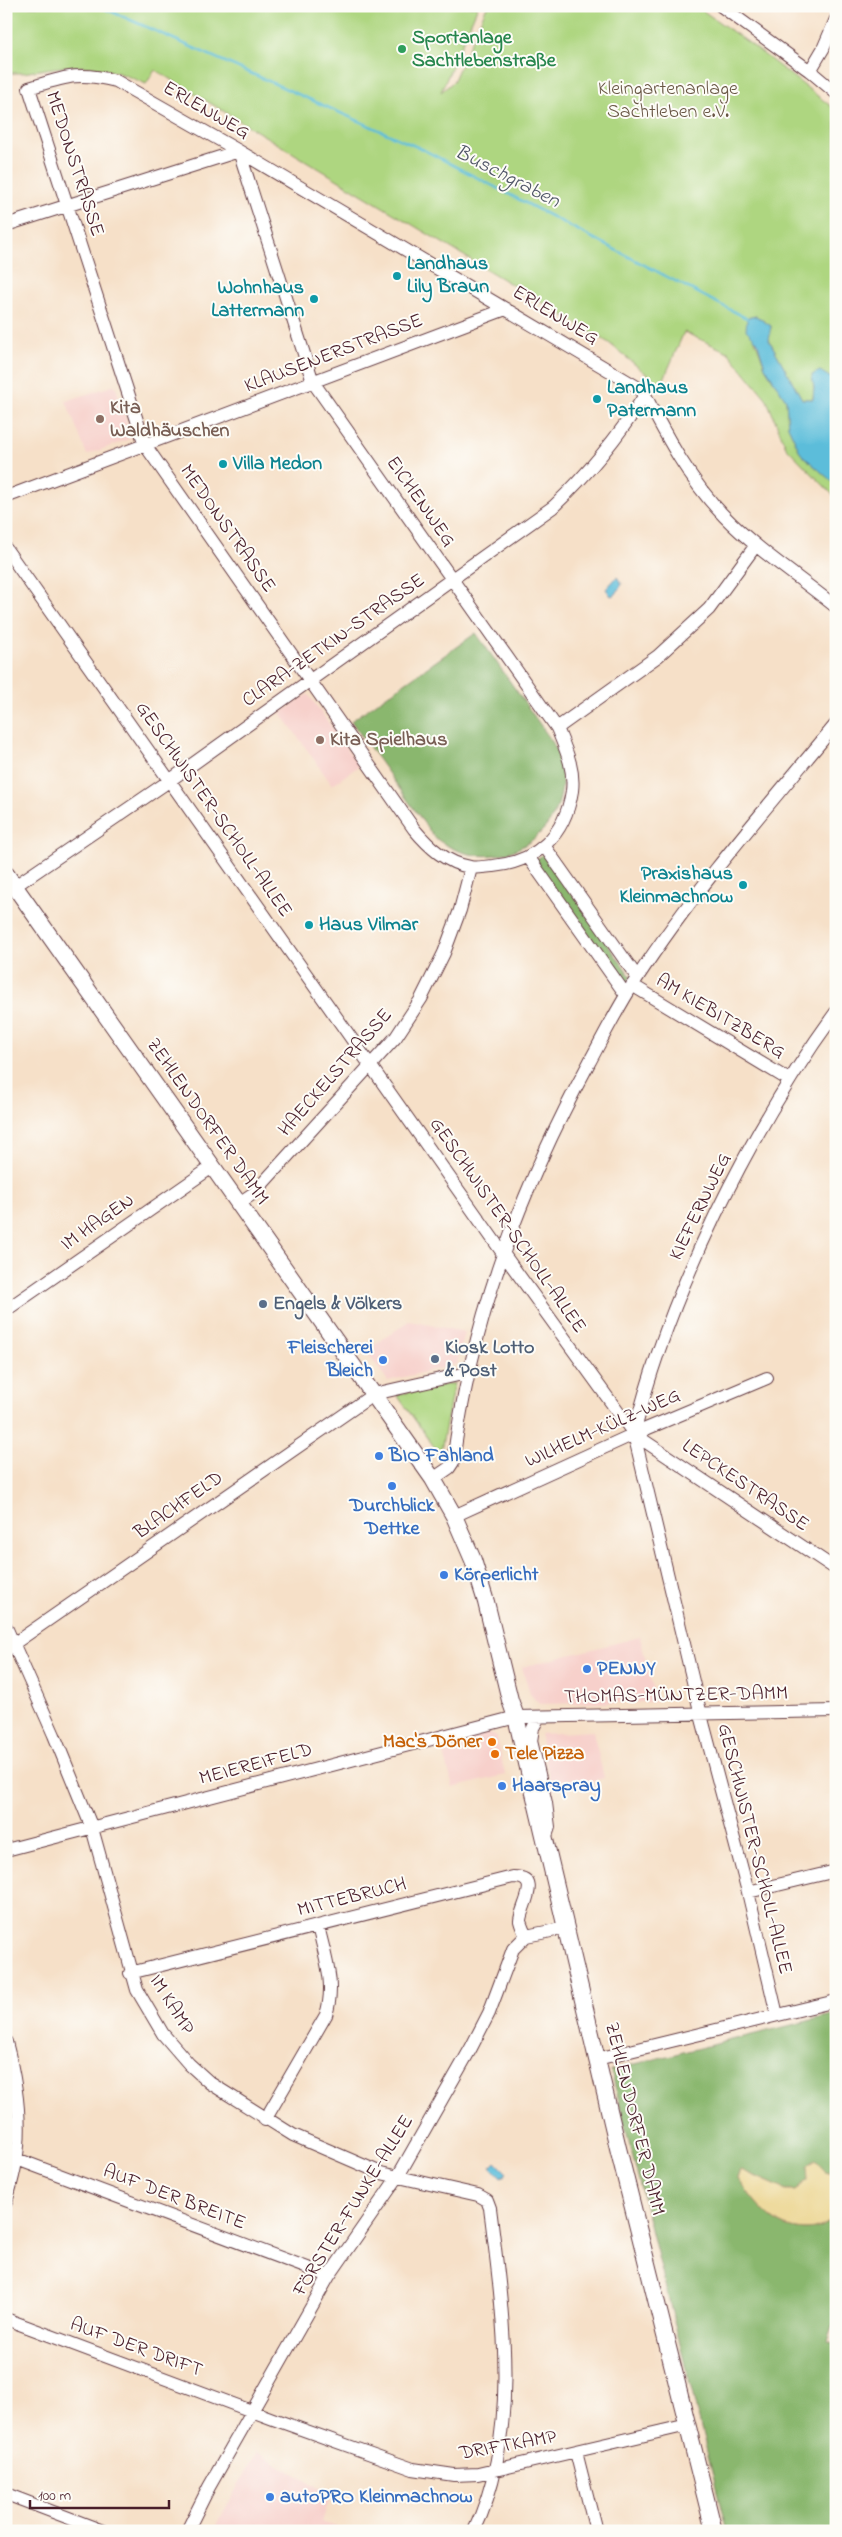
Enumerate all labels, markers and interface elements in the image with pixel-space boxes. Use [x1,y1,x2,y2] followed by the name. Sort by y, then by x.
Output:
[412,24,557,76] place label: Sportanlage Sachtlebenstraße
[396,43,408,55] marker: Sportanlage Sachtlebenstraße
[157,74,255,148] street label: ERLENWEG
[598,75,738,127] park label: Kleingartenanlage Sachtleben e.V.
[37,88,111,240] street label: MEDONSTRASSE
[449,138,565,217] water label: Buschgraben
[407,250,489,303] place label: Landhaus Lily Braun
[391,270,403,282] marker: Landhaus Lily Braun
[211,274,304,326] place label: Wohnhaus Lattermann
[506,279,604,353] street label: ERLENWEG
[308,293,320,305] marker: Wohnhaus Lattermann
[240,307,428,401] street label: KLAUSENERSTRASSE
[607,374,696,426] place label: Landhaus Patermann
[591,393,603,405] marker: Landhaus Patermann
[110,394,229,446] place label: Kita Waldhäuschen
[94,413,106,425] marker: Kita Waldhäuschen
[232,450,322,479] place label: Villa Medon
[378,451,462,553] street label: EICHENWEG
[217,458,229,470] marker: Villa Medon
[172,459,282,599] street label: MEDONSTRASSE
[237,567,431,715] street label: CLARA-ZETKIN-STRASSE
[127,696,299,924] street label: GESCHWISTER-SCHOLL-ALLEE
[330,726,447,755] place label: Kita Spielhaus
[314,734,326,746] marker: Kita Spielhaus
[619,860,733,912] place label: Praxishaus Kleinmachnow
[737,879,749,891] marker: Praxishaus Kleinmachnow
[319,911,419,940] place label: Haus Vilmar
[303,919,315,931] marker: Haus Vilmar
[650,967,790,1067] street label: AM KIEBITZBERG
[272,1002,400,1144] street label: HAECKELSTRASSE
[138,1032,276,1212] street label: ZEHLENDORFER DAMM
[421,1112,593,1340] street label: GESCHWISTER-SCHOLL-ALLEE
[662,1148,740,1266] street label: KIEFERNWEG
[55,1187,141,1259] street label: IM HAGEN
[273,1290,402,1320] place label: Engels & Völkers
[257,1298,269,1310] marker: Engels & Völkers
[287,1334,373,1386] place label: Fleischerei Bleich
[444,1334,534,1386] place label: Kiosk Lotto & Post
[429,1353,441,1365] marker: Kiosk Lotto & Post
[377,1354,389,1366] marker: Fleischerei Bleich
[521,1382,685,1476] street label: WILHELM-KÜLZ-WEG
[675,1433,815,1539] street label: LEPCKESTRASSE
[388,1442,495,1471] place label: BIO Fahland
[373,1450,385,1462] marker: BIO Fahland
[128,1465,229,1548] street label: BLACHFELD
[386,1480,398,1492] marker: Durchblick Dettke
[348,1492,436,1544] place label: Durchblick Dettke
[454,1561,539,1590] place label: Körperlicht
[438,1569,450,1581] marker: Körperlicht
[597,1655,656,1684] place label: PENNY
[581,1663,593,1675] marker: PENNY
[564,1680,788,1712] street label: THOMAS-MÜNTZER-DAMM
[709,1721,799,1977] street label: GESCHWISTER-SCHOLL-ALLEE
[383,1728,483,1757] place label: Mac's Döner
[196,1736,316,1794] street label: MEIEREIFELD
[486,1736,498,1748] marker: Mac's Döner
[505,1740,584,1769] place label: Tele Pizza
[489,1748,501,1760] marker: Tele Pizza
[512,1772,601,1802] place label: Haarspray
[496,1780,508,1792] marker: Haarspray
[294,1870,410,1926] street label: MITTEBRUCH
[141,1969,201,2041] street label: IM KAMP
[596,2019,672,2219] street label: ZEHLENDORFER DAMM
[286,2110,422,2303] street label: FÖRSTER-FUNKE-ALLEE
[98,2157,250,2239] street label: AUF DER BREITE
[66,2311,206,2385] street label: AUF DER DRIFT
[456,2423,559,2469] street label: DRIFTKAMP
[30,2477,169,2509] scale bar
[280,2483,473,2512] place label: autoPRO Kleinmachnow
[38,2485,71,2507] text: 100 m
[264,2491,276,2503] marker: autoPRO Kleinmachnow

